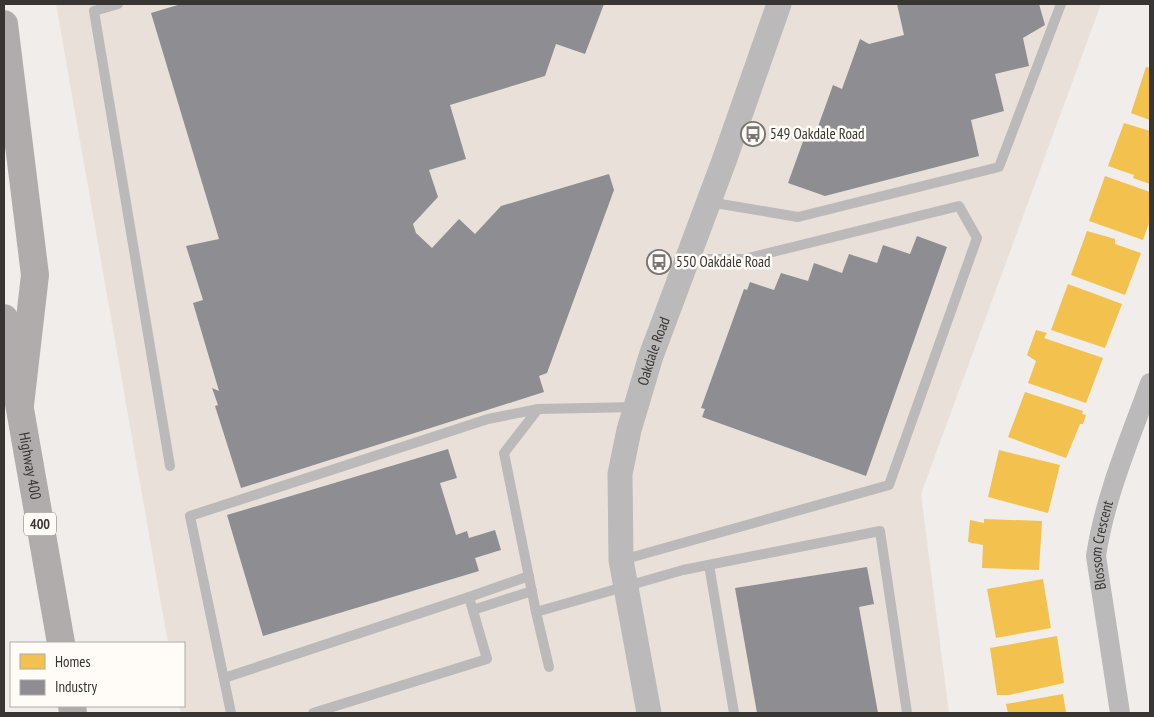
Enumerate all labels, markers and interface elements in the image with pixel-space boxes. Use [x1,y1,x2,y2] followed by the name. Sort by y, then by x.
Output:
[740,121,766,147] bus stop icon: 549 Oakdale Road
[770,124,864,143] place label: 549 Oakdale Road
[646,249,672,275] bus stop icon: 550 Oakdale Road
[676,252,770,271] place label: 550 Oakdale Road
[633,314,674,388] street label: Oakdale Road
[15,431,46,501] street label: Highway 400
[1086,498,1117,591] street label: Blossom Crescent
[24,512,56,536] road number: 400
[10,642,185,707] legend
[55,652,91,671] text: Homes
[55,677,97,696] text: Industry

